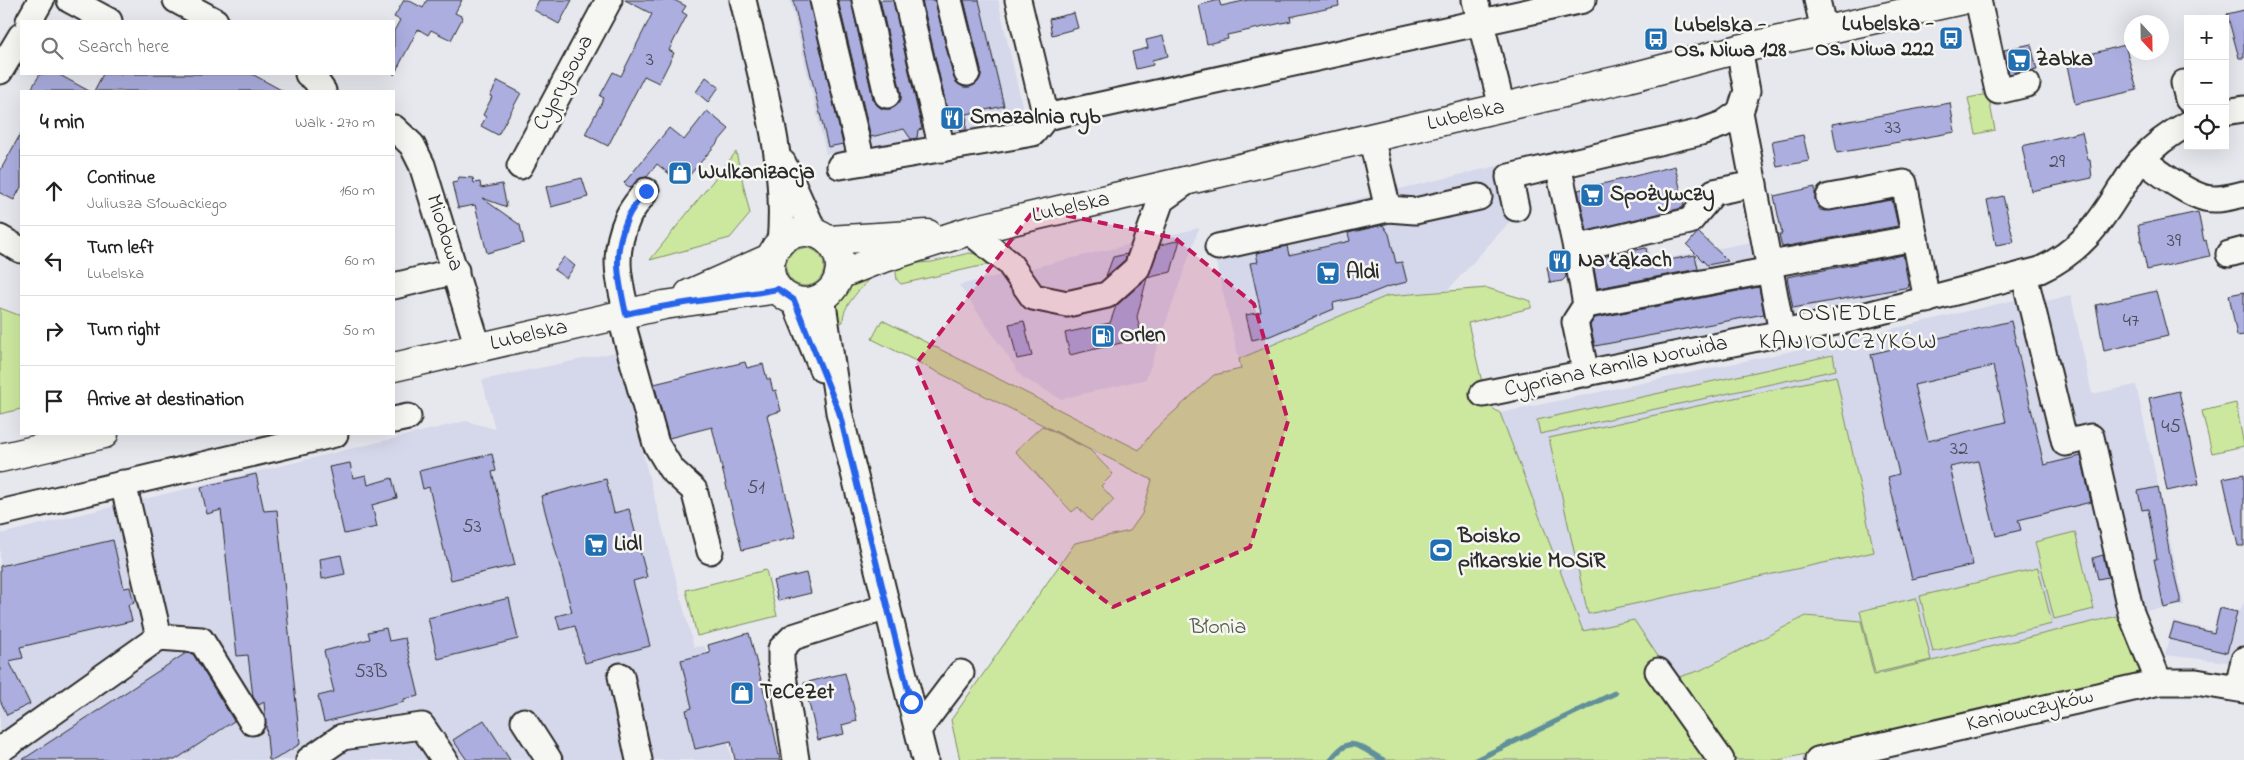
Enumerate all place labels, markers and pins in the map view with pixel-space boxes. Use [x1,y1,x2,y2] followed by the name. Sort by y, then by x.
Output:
[1815,9,1934,66] place label: Lubelska - Os. Niwa 222
[1674,10,1787,67] place label: Lubelska - Os. Niwa 128
[1938,25,1964,51] bus stop icon: Lubelska - Os. Niwa 222
[1643,26,1669,52] bus stop icon: Lubelska - Os. Niwa 128
[2036,44,2093,76] place label: Żabka
[2006,47,2032,73] supermarket icon: Żabka
[970,102,1101,135] place label: Smazalnia ryb
[939,105,965,131] restaurant icon: Smazalnia ryb
[698,157,815,189] place label: Wulkanizacja
[667,160,693,186] shop icon: Wulkanizacja
[1610,179,1714,212] place label: Spożywczy
[1579,182,1605,208] supermarket icon: Spożywczy
[1578,245,1672,277] place label: Na Łąkach
[1547,248,1573,274] restaurant icon: Na Łąkach
[1346,257,1380,289] place label: Aldi
[1315,260,1341,286] supermarket icon: Aldi
[1120,320,1166,352] place label: Orlen
[1090,323,1116,349] fuel station icon: Orlen
[1457,521,1606,578] place label: Boisko piłkarskie MOSiR
[614,529,642,561] place label: Lidl
[583,532,609,558] supermarket icon: Lidl
[1428,537,1454,563] sports icon: Boisko piłkarskie MOSiR
[760,677,835,709] place label: TeCeZet
[729,680,755,706] shop icon: TeCeZet

